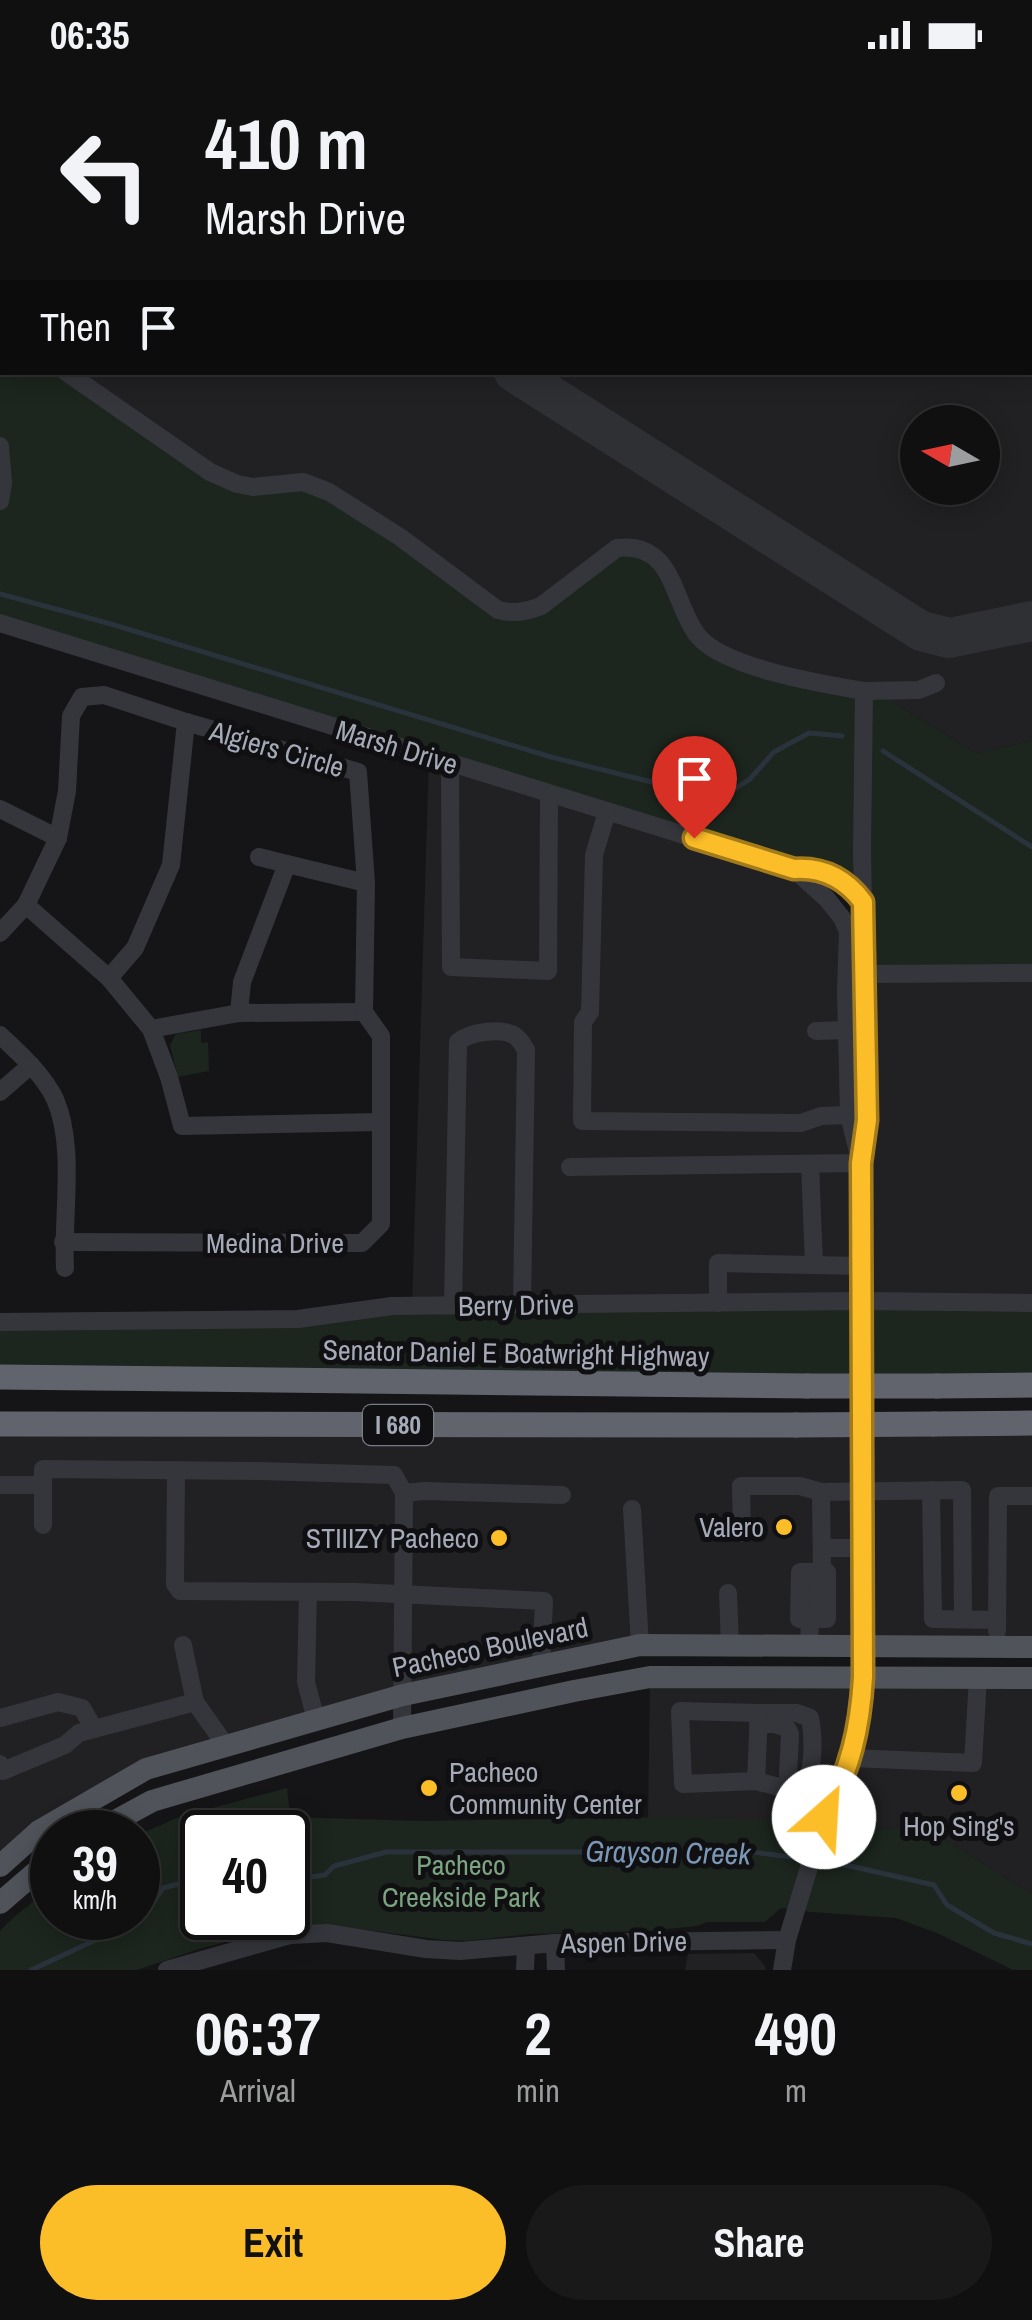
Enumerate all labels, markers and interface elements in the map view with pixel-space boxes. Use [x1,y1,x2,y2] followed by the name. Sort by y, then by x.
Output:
[50,10,130,61] text: 06:35
[205,97,368,191] text: 410 m
[40,110,170,240] icon: left
[205,187,406,248] text: Marsh Drive
[131,300,186,355] icon: arrive
[40,302,111,353] text: Then
[900,405,1000,505] north arrow
[900,405,1000,505] map controls
[205,711,348,786] street label: Algiers Circle
[332,711,462,783] street label: Marsh Drive
[652,736,737,839] pin
[667,751,722,806] icon: arrive
[206,1224,344,1262] street label: Medina Drive
[458,1285,574,1325] street label: Berry Drive
[322,1331,710,1375] street label: Senator Daniel E Boatwright Highway
[363,1405,433,1445] road number: I 680
[699,1508,764,1546] place label: Valero
[773,1516,795,1538] marker: Valero
[306,1519,479,1557] place label: STIIIZY Pacheco
[488,1527,510,1549] marker: STIIIZY Pacheco
[389,1608,591,1686] street label: Pacheco Boulevard
[449,1753,642,1823] place label: Pacheco Community Center
[772,1765,876,1869] position arrow
[418,1777,440,1799] marker: Pacheco Community Center
[948,1782,970,1804] marker: Hop Sing's
[903,1807,1015,1845] place label: Hop Sing's
[180,1810,310,1940] speed limit sign: 40
[72,1829,118,1897] text: 39
[585,1831,753,1873] water label: Grayson Creek
[382,1846,541,1916] park label: Pacheco Creekside Park
[73,1883,117,1917] text: km/h
[560,1922,687,1962] street label: Aspen Drive
[195,1993,321,2074] text: 06:37
[524,1993,552,2074] text: 2
[755,1993,837,2074] text: 490
[220,2069,296,2112] text: Arrival
[516,2069,560,2112] text: min
[785,2069,807,2112] text: m
[40,2185,506,2300] button: Exit
[526,2185,992,2300] button: Share

